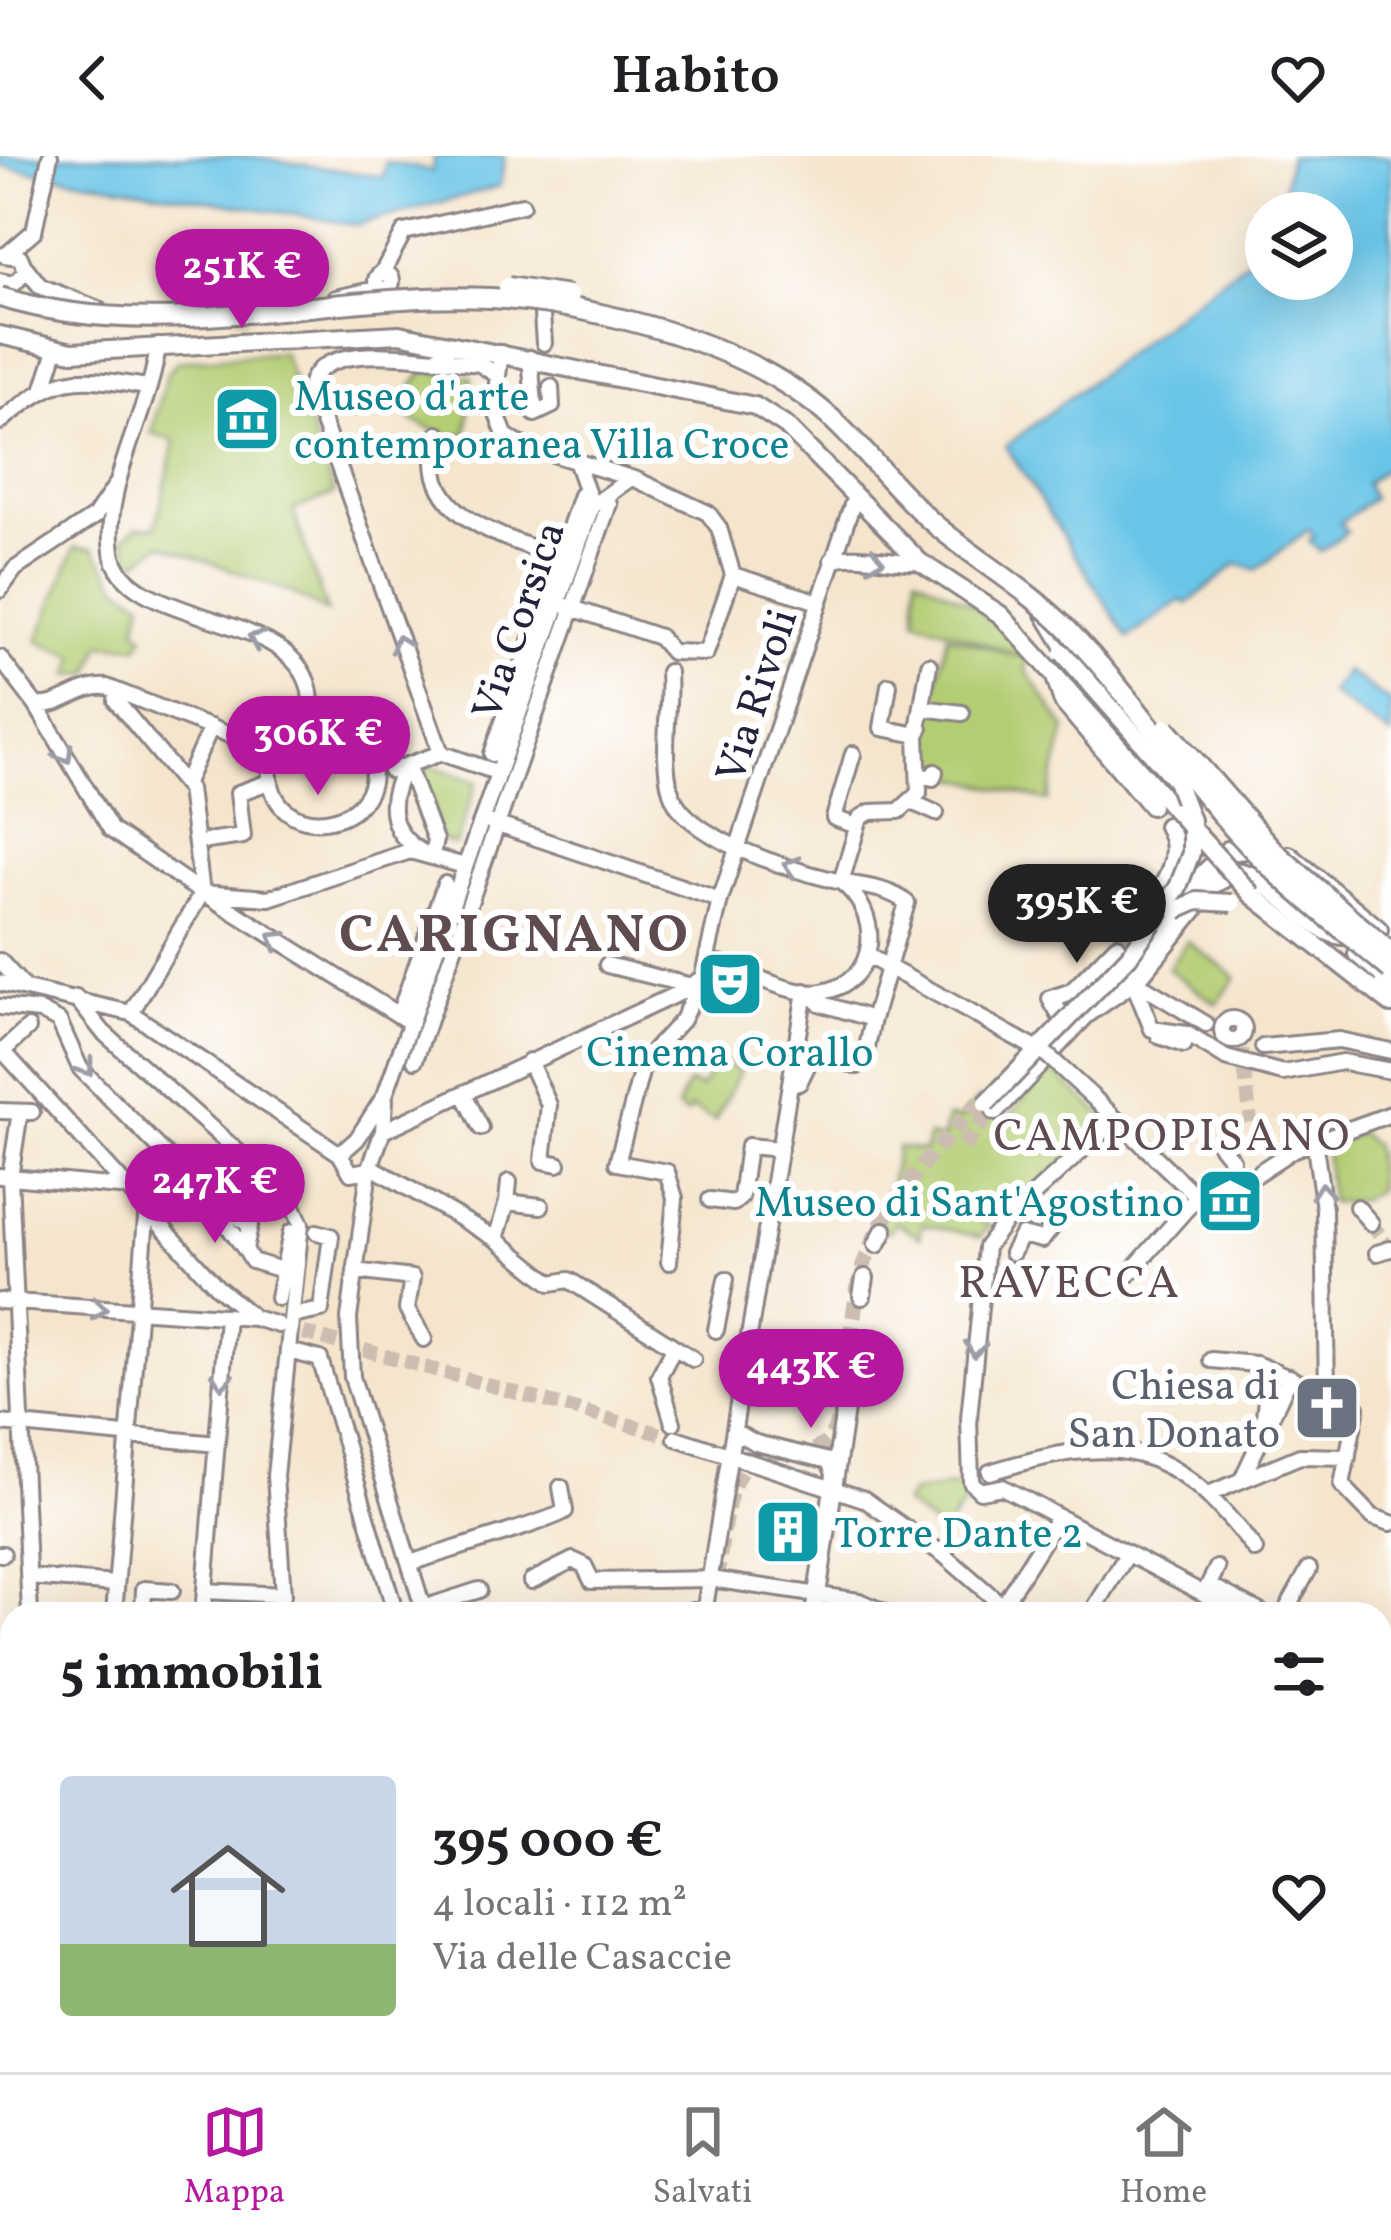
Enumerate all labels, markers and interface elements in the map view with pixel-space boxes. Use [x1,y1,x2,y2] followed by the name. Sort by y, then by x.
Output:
[611,41,780,116] text: Habito
[60,45,126,111] icon: back
[1265,45,1331,111] icon: heart
[1245,192,1353,300] map controls
[1245,192,1353,300] button: layers
[144,229,340,331] pin: 251K €
[182,241,302,295] text: 251K €
[294,370,789,477] place label: Museo d'arte contemporanea Villa Croce
[212,384,282,454] museum icon: Museo d'arte contemporanea Villa Croce
[460,514,583,729] street label: Via Corsica
[865,547,885,572] one-way arrow
[704,602,815,791] street label: Via Rivoli
[247,629,268,653] one-way arrow
[390,634,414,655] one-way arrow
[220,696,416,798] pin: 306K €
[253,708,383,762] text: 306K €
[51,742,74,764] one-way arrow
[781,856,802,881] one-way arrow
[979,864,1175,966] pin: 395K €
[1015,876,1139,930] text: 395K €
[339,900,691,975] district label: CARIGNANO
[267,930,289,953] one-way arrow
[695,949,765,1019] theatre icon: Cinema Corallo
[586,1026,874,1085] place label: Cinema Corallo
[71,1055,93,1077] one-way arrow
[994,1107,1352,1170] district label: CAMPOPISANO
[117,1144,313,1246] pin: 247K €
[152,1156,278,1210] text: 247K €
[1195,1166,1265,1236] museum icon: Museo di Sant'Agostino
[755,1176,1184,1235] place label: Museo di Sant'Agostino
[1310,1181,1336,1200] one-way arrow
[958,1254,1182,1317] district label: RAVECCA
[90,1296,109,1321] one-way arrow
[713,1329,909,1431] pin: 443K €
[962,1339,988,1359] one-way arrow
[746,1341,876,1395] text: 443K €
[1067,1359,1280,1466] place label: Chiesa di San Donato
[209,1372,235,1391] one-way arrow
[1292,1373,1362,1443] church icon: Chiesa di San Donato
[753,1497,823,1567] building icon: Torre Dante 2
[834,1507,1083,1566] place label: Torre Dante 2
[60,1639,323,1710] text: 5 immobili
[1266,1641,1332,1707] icon: filters
[432,1807,663,1878] text: 395 000 €
[156,1824,300,1968] icon: home
[1266,1863,1332,1929] icon: heart
[432,1878,687,1932] text: 4 locali · 112 m²
[432,1932,732,1986] text: Via delle Casaccie
[184,2099,285,2217] tab: Mappa
[653,2099,752,2217] tab: Salvati
[1120,2099,1207,2217] tab: Home

